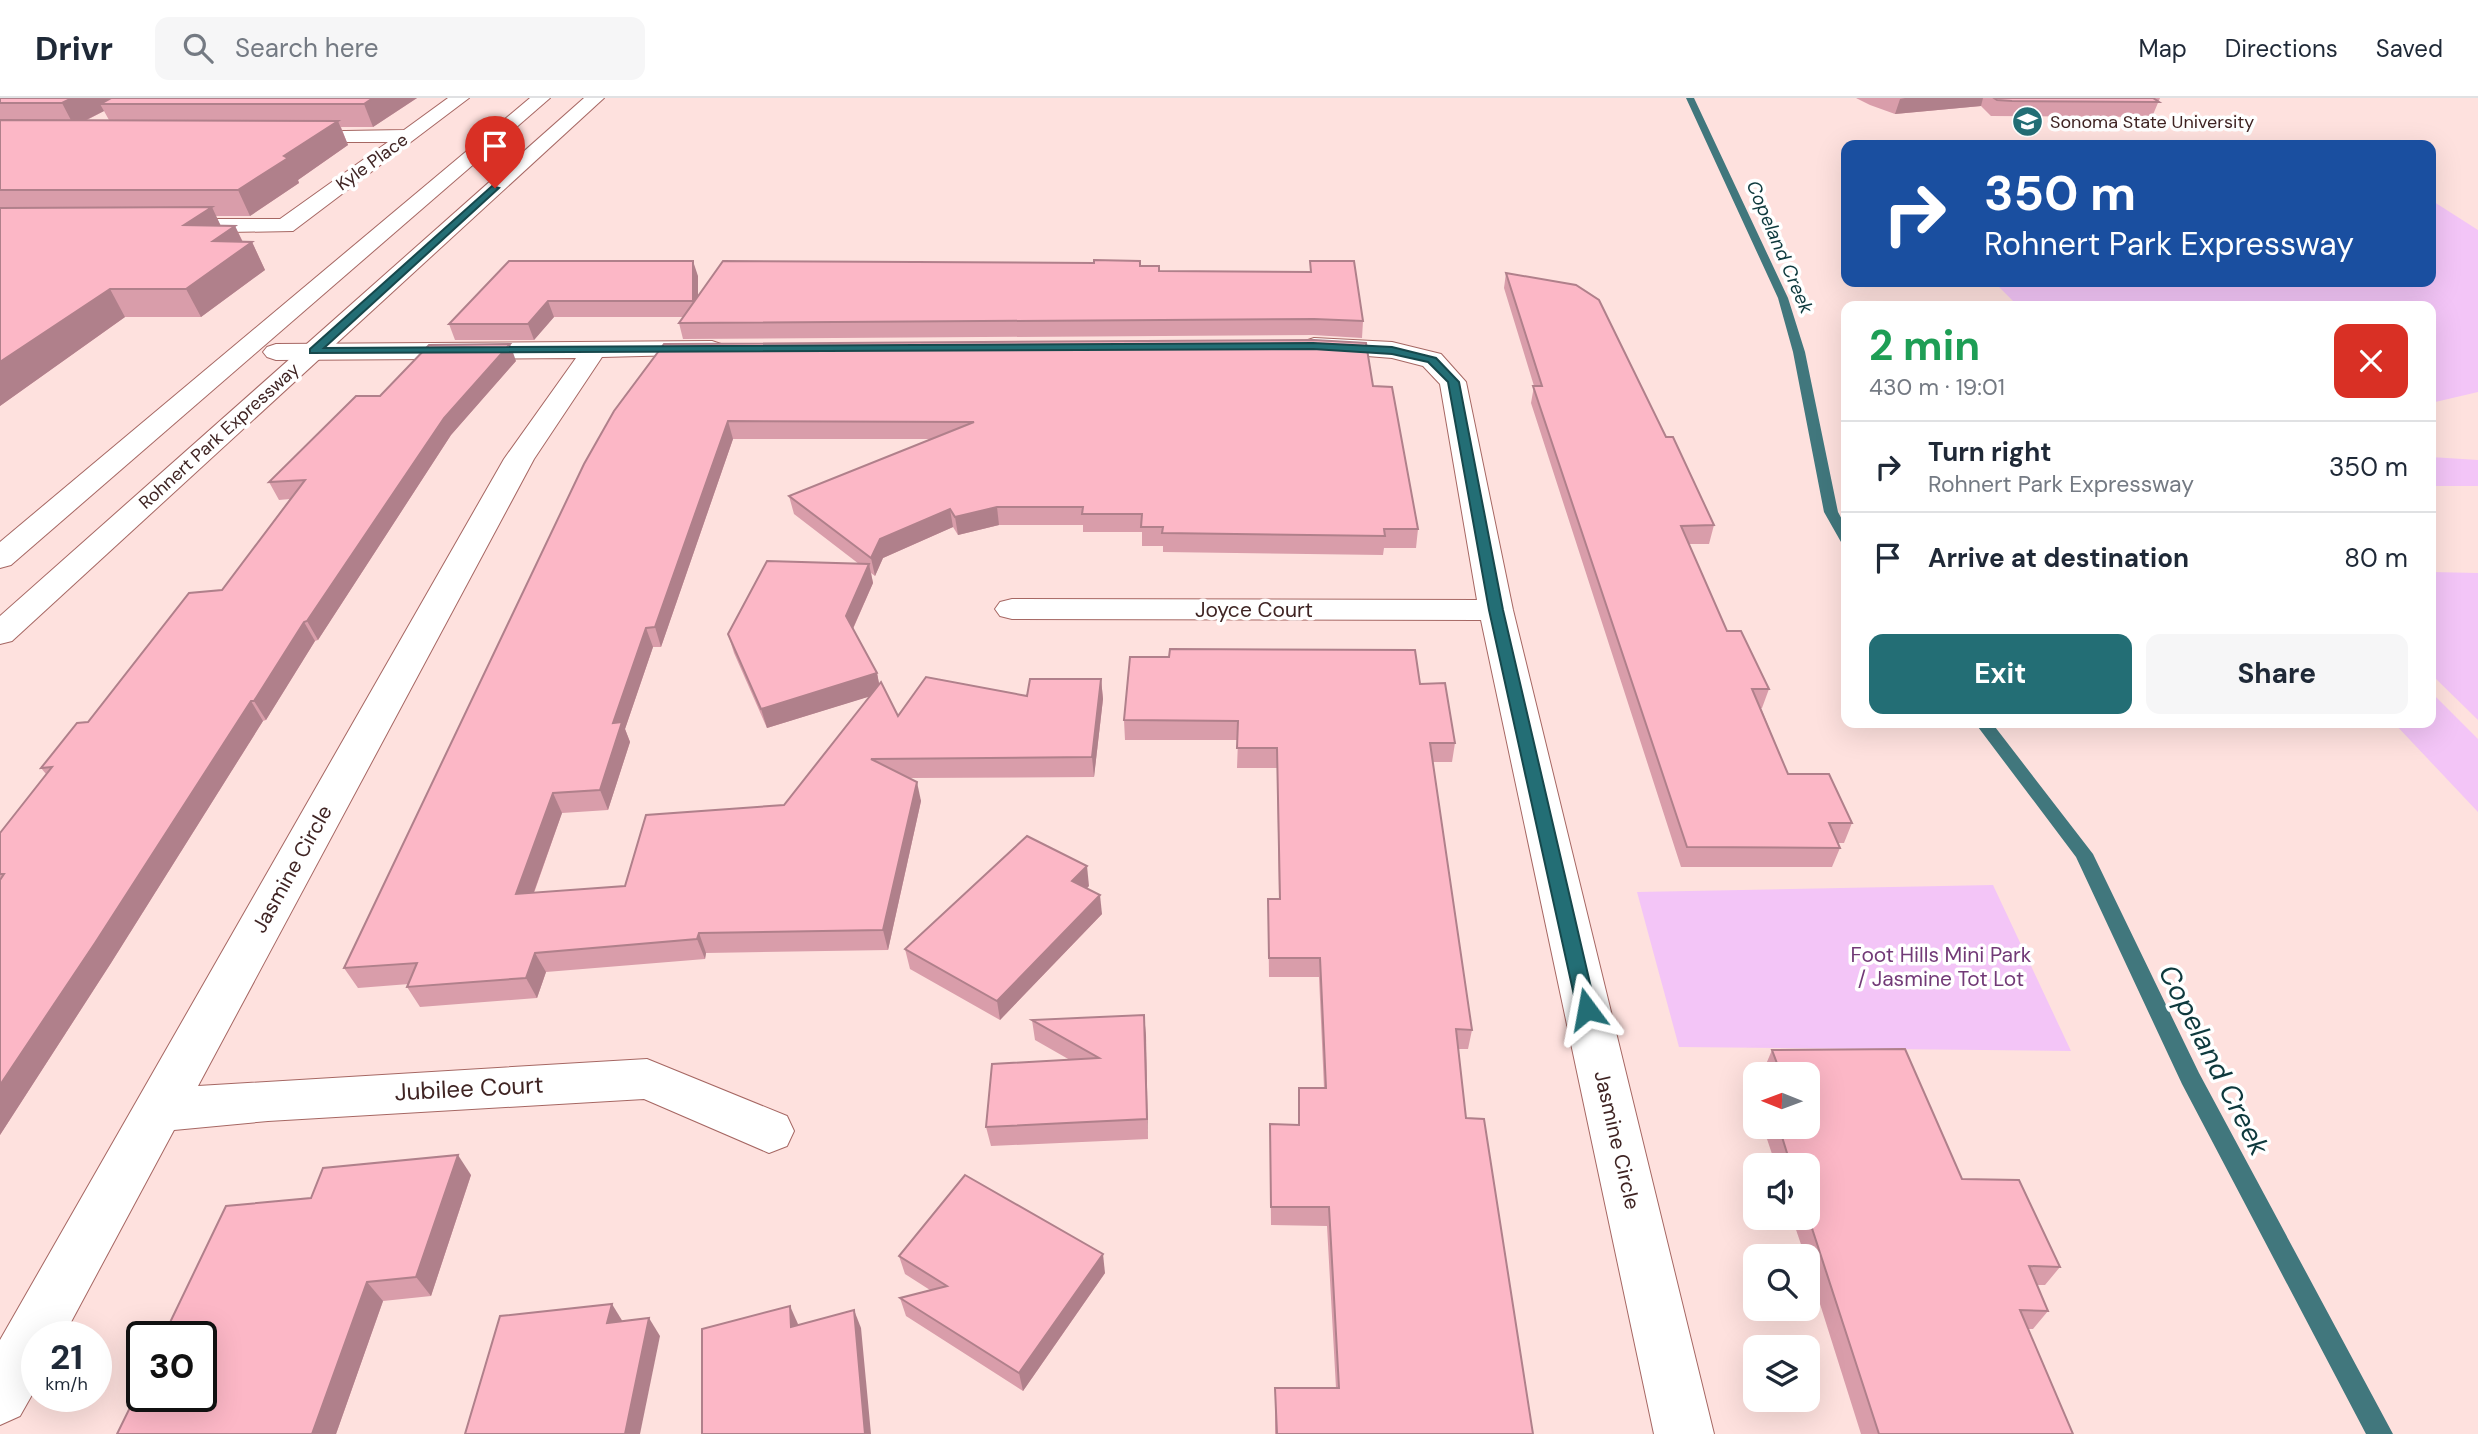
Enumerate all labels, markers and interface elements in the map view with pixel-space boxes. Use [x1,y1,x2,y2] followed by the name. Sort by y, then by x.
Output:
[155,17,645,80] search box
[35,27,113,70] text: Drivr
[179,29,217,67] icon: search
[235,31,378,65] text: Search here
[2139,33,2187,64] text: Map
[2225,33,2338,64] text: Directions
[2376,33,2443,64] text: Saved
[2010,105,2044,139] school or university icon: Sonoma State University
[2050,110,2254,134] place label: Sonoma State University
[465,116,525,188] pin
[476,127,514,165] icon: arrive
[331,128,413,196] street label: Kyle Place
[1984,161,2136,225] text: 350 m
[1869,168,1960,259] icon: right
[1741,177,1819,318] water label: Copeland Creek
[1984,223,2354,265] text: Rohnert Park Expressway
[1869,318,1980,373] text: 2 min
[2334,324,2408,398] button: close
[134,357,304,515] street label: Rohnert Park Expressway
[1869,372,2005,402] text: 430 m · 19:01
[1928,435,2052,469] text: Turn right
[1869,448,1907,486] icon: right
[2329,450,2408,484] text: 350 m
[1928,469,2194,499] text: Rohnert Park Expressway
[1869,539,1907,577] icon: arrive
[1928,541,2189,575] text: Arrive at destination
[2344,541,2408,575] text: 80 m
[1195,596,1313,624] street label: Joyce Court
[1869,634,2132,714] button: Exit
[2146,634,2408,714] button: Share
[245,800,339,938] street label: Jasmine Circle
[1851,941,2032,993] park label: Foot Hills Mini Park / Jasmine Tot Lot
[2150,958,2278,1162] water label: Copeland Creek
[1550,972,1624,1046] position arrow
[1743,1062,1820,1139] north arrow
[1743,1062,1820,1412] map controls
[1587,1068,1647,1212] street label: Jasmine Circle
[394,1069,544,1107] street label: Jubilee Court
[1743,1153,1820,1230] button: sound
[1743,1244,1820,1321] button: search
[126,1321,217,1412] speed limit sign: 30
[50,1334,83,1380] text: 21
[1743,1335,1820,1412] button: layers
[45,1372,88,1396] text: km/h

